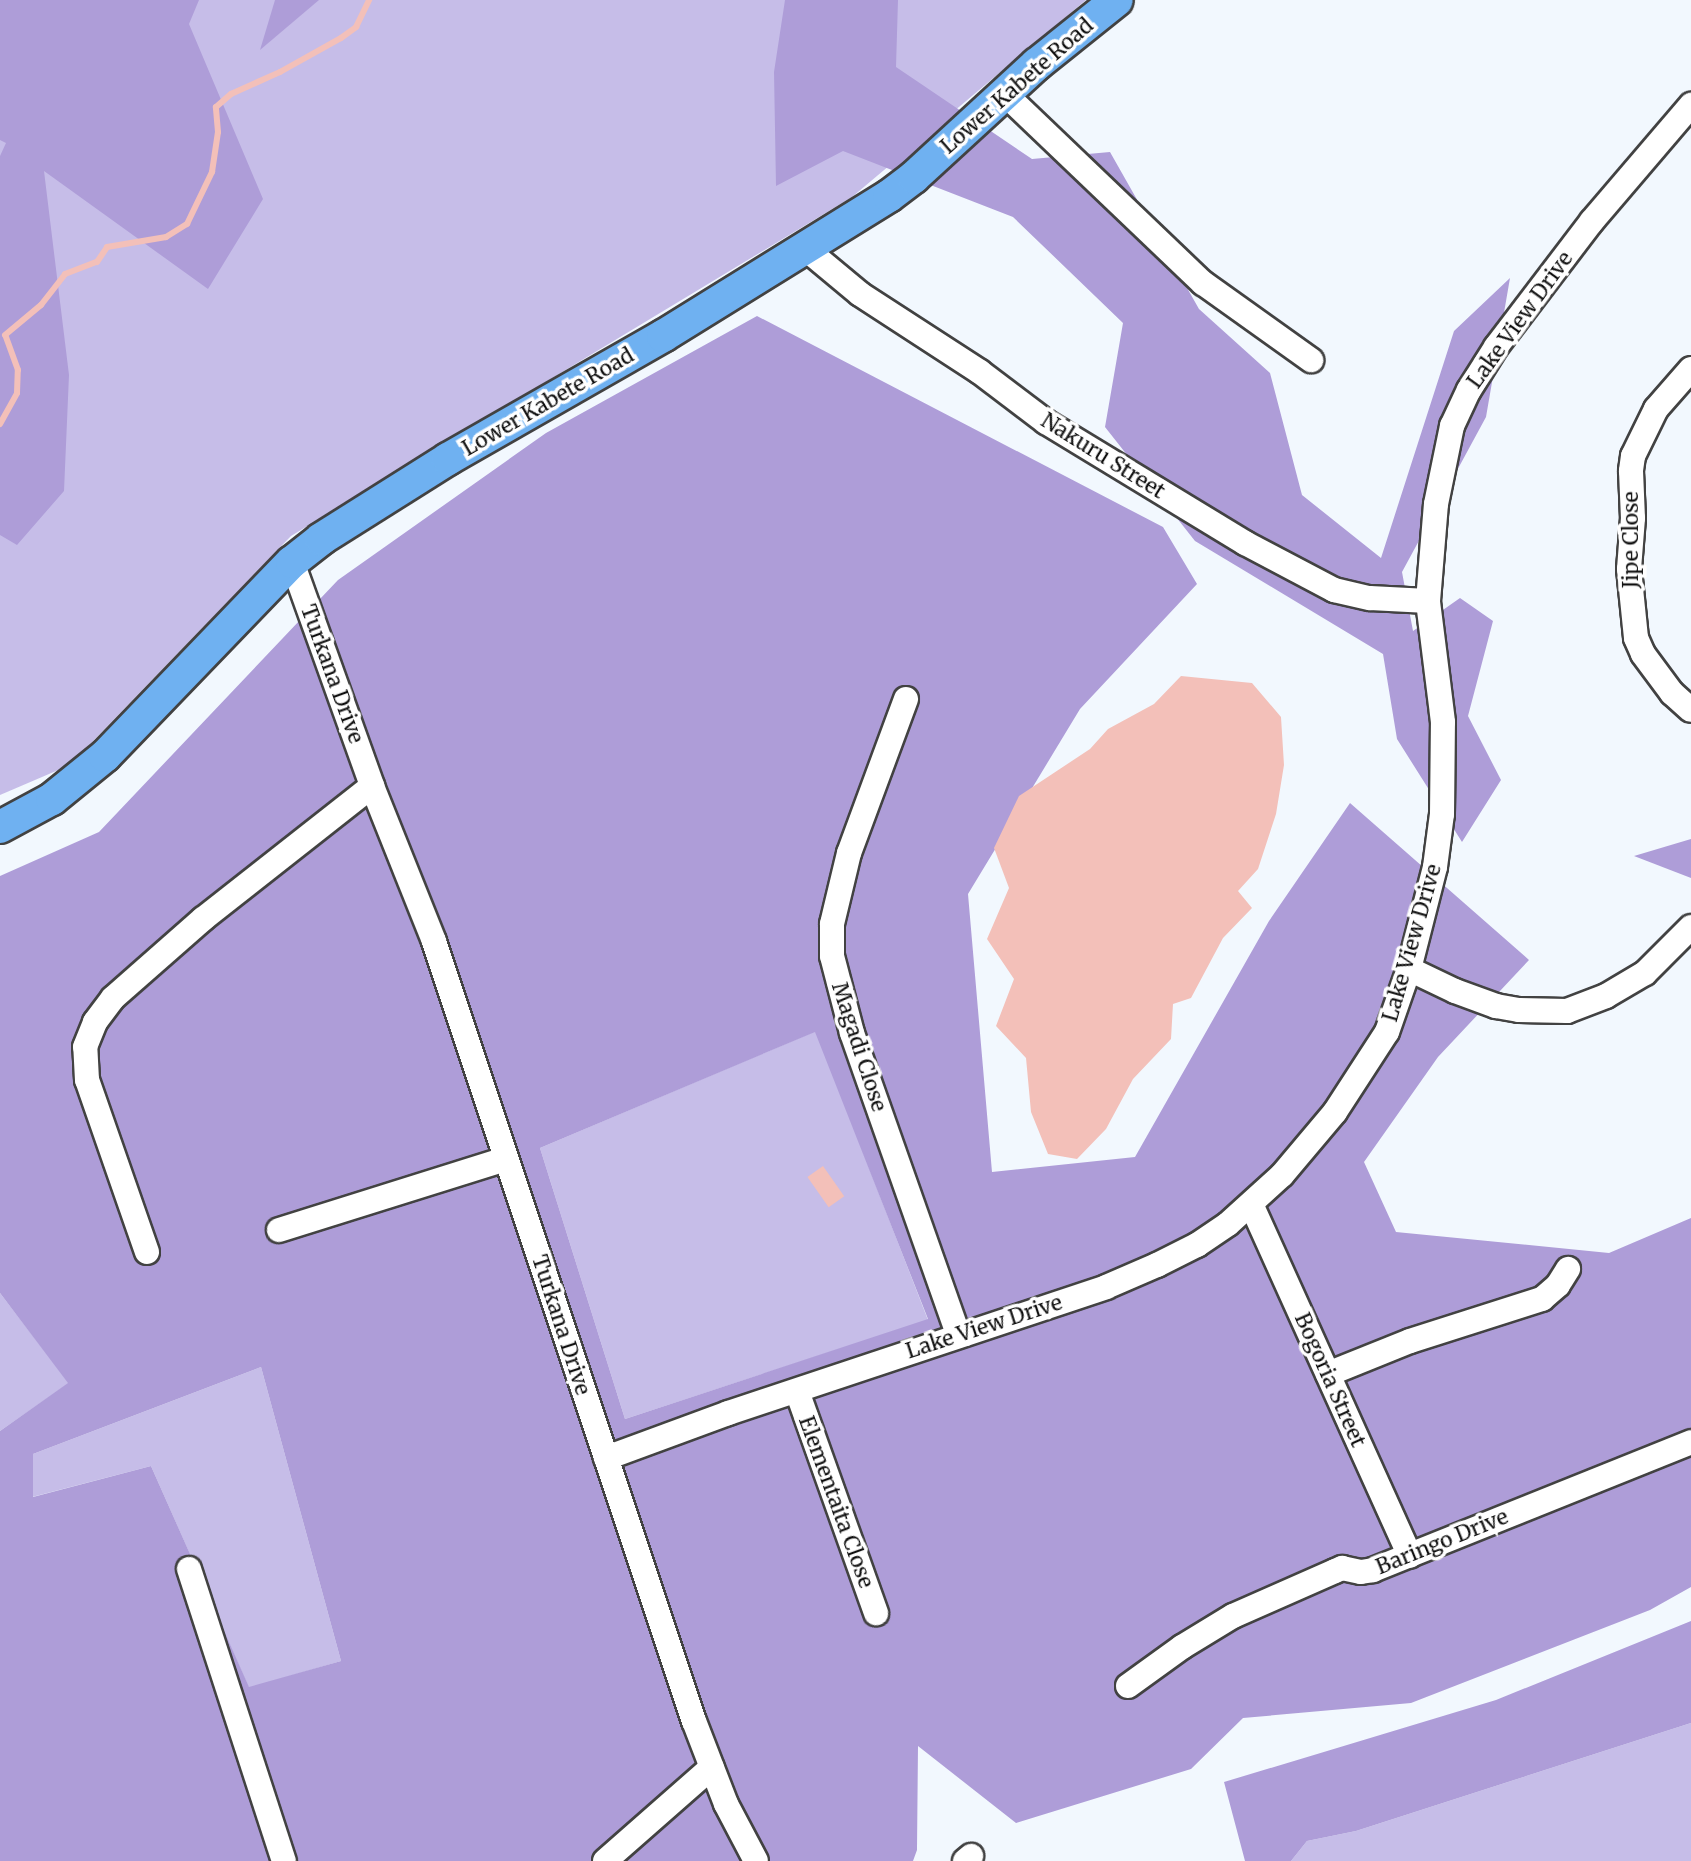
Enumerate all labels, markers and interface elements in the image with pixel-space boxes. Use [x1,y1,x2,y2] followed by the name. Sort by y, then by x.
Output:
[936,13,1098,159] street label: Lower Kabete Road
[1462,247,1578,393] street label: Lake View Drive
[458,343,638,461] street label: Lower Kabete Road
[1036,408,1170,504] street label: Nakuru Street
[1618,492,1644,588] street label: Jipe Close
[295,601,369,747] street label: Turkana Drive
[1377,861,1447,1025] street label: Lake View Drive
[826,979,892,1115] street label: Magadi Close
[526,1252,596,1398] street label: Turkana Drive
[903,1290,1065,1364] street label: Lake View Drive
[1289,1309,1371,1451] street label: Bogoria Street
[793,1413,879,1591] street label: Elementaita Close
[1372,1504,1512,1580] street label: Baringo Drive

